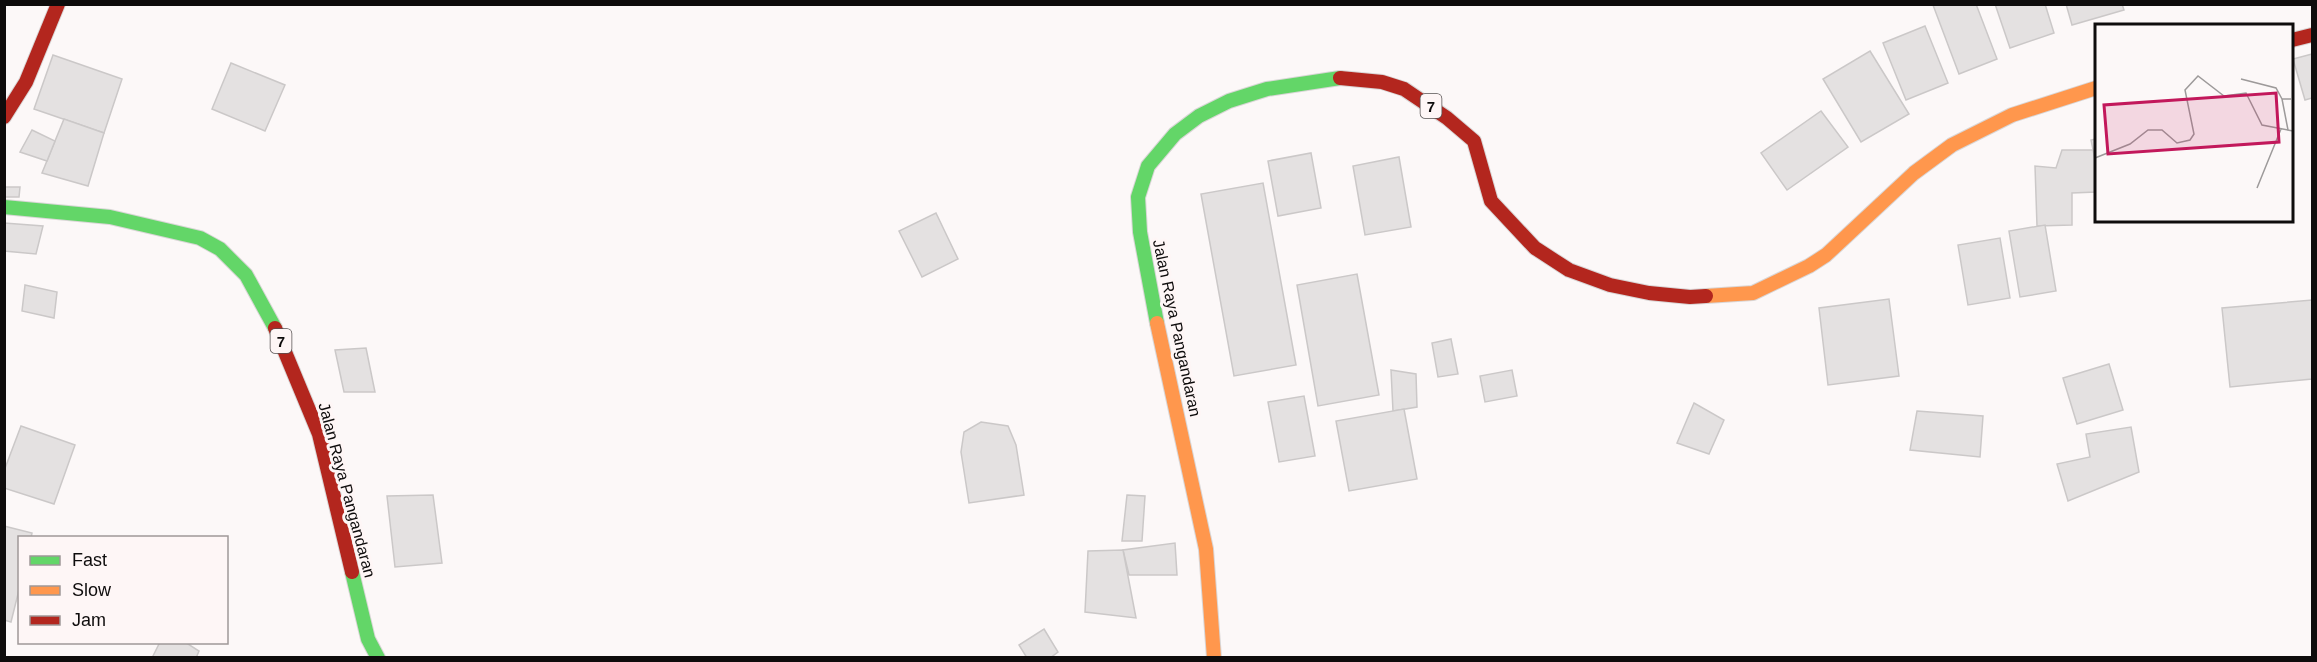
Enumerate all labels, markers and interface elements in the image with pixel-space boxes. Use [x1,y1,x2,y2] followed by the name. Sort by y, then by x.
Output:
[2095,24,2293,222] inset map
[1420,94,1442,118] road number: 7
[1150,238,1204,418] street label: Jalan Raya Pangandaran
[270,329,292,353] road number: 7
[315,401,379,579] street label: Jalan Raya Pangandaran
[18,536,228,644] legend
[72,550,107,570] text: Fast
[72,580,112,600] text: Slow
[72,610,106,630] text: Jam

